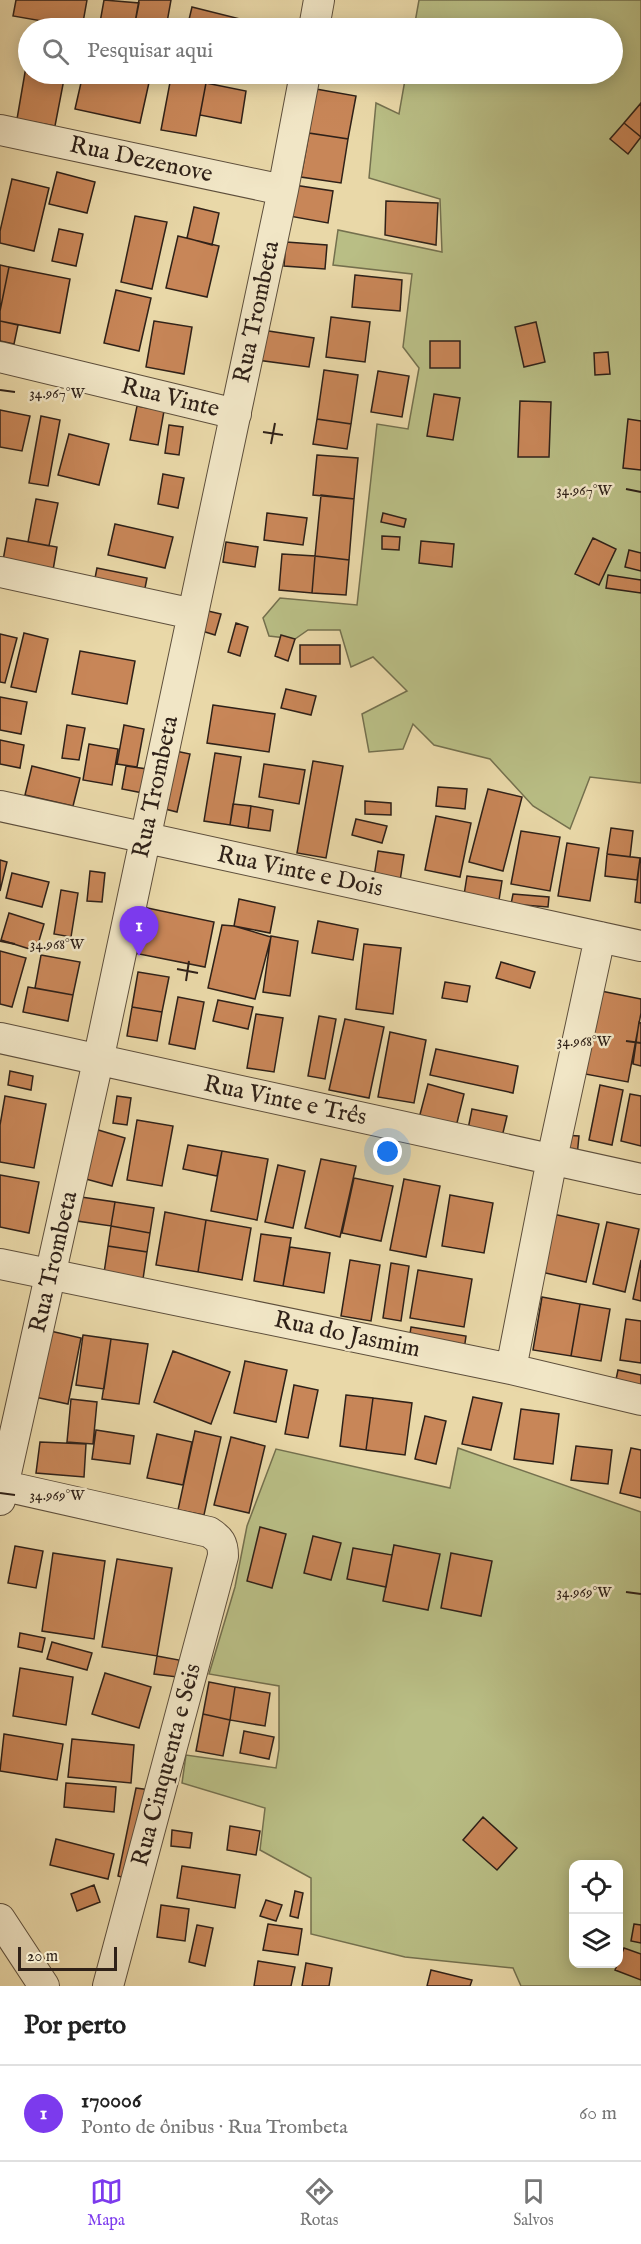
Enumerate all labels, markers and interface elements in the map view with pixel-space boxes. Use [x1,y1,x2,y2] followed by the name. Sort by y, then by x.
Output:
[18,18,623,84] search box
[39,35,72,68] icon: search
[87,37,213,65] text: Pesquisar aqui
[67,130,215,190] street label: Rua Dezenove
[227,237,287,386] street label: Rua Trombeta
[118,371,222,425] street label: Rua Vinte
[29,384,85,403] text: 34.967°W
[556,481,612,500] text: 34.967°W
[126,712,186,861] street label: Rua Trombeta
[214,839,386,905] street label: Rua Vinte e Dois
[120,906,158,956] pin: 1
[30,935,85,954] text: 34.968°W
[557,1032,612,1051] text: 34.968°W
[201,1069,369,1133] street label: Rua Vinte e Três
[373,1137,402,1166] your location
[23,1188,85,1336] street label: Rua Trombeta
[271,1304,423,1366] street label: Rua do Jasmim
[30,1486,85,1505] text: 34.969°W
[557,1583,612,1602] text: 34.969°W
[125,1660,209,1870] street label: Rua Cinquenta e Seis
[569,1860,623,1968] map controls
[569,1860,623,1914] button: locate
[569,1914,623,1968] button: layers
[18,1944,117,1972] scale bar
[27,1947,58,1967] text: 20 m
[24,2009,126,2042] text: Por perto
[81,2087,141,2115] text: 170006
[40,2101,47,2126] text: 1
[579,2101,617,2126] text: 60 m
[81,2115,348,2140] text: Ponto de ônibus · Rua Trombeta
[87,2175,125,2231] tab: Mapa
[300,2175,338,2231] tab: Rotas
[513,2175,554,2231] tab: Salvos

